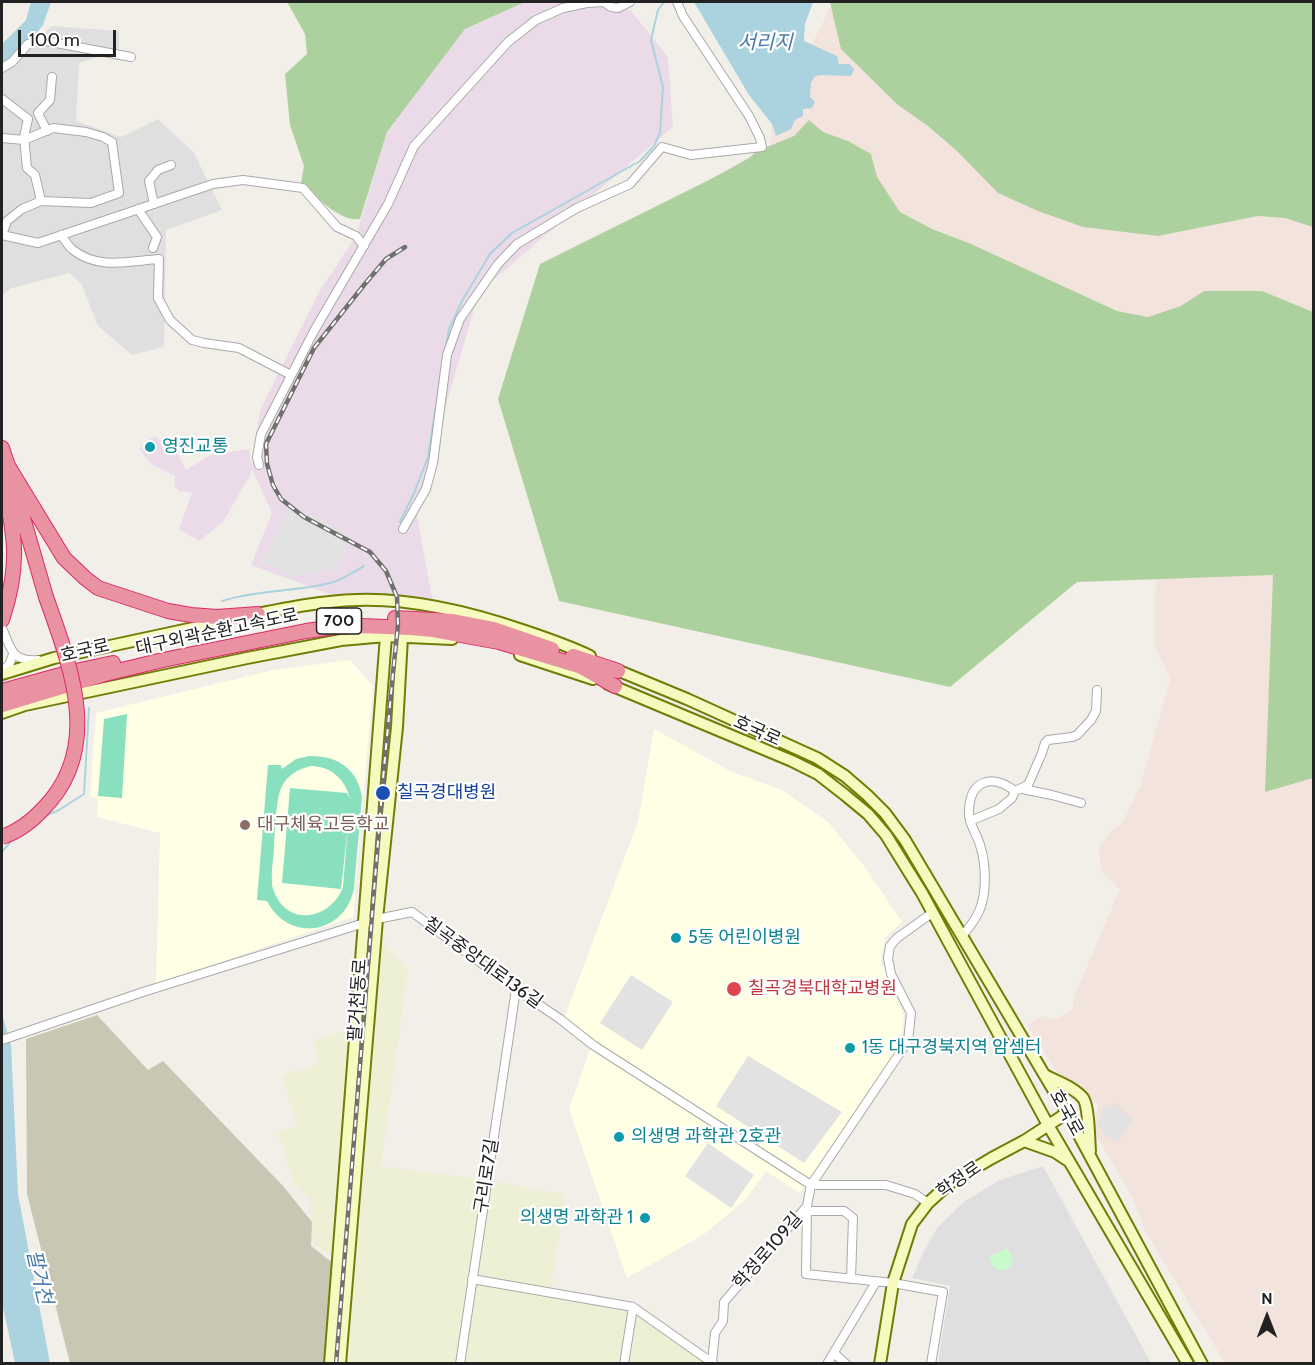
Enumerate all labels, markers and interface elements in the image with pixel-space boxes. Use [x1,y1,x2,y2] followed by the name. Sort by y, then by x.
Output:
[21,18,118,56] scale bar
[29,29,80,51] text: 100 m
[737,31,793,55] water label: 서리지
[162,436,228,458] place label: 영진교통
[143,440,157,454] marker: 영진교통
[134,604,300,660] street label: 대구외곽순환고속도로
[316,608,362,634] road number: 700
[58,635,112,667] street label: 호국로
[730,711,784,751] street label: 호국로
[397,782,496,804] place label: 칠곡경대병원
[374,784,392,802] marker: 칠곡경대병원
[257,814,389,836] place label: 대구체육고등학교
[238,818,252,832] marker: 대구체육고등학교
[419,913,547,1013] street label: 칠곡중앙대로136길
[688,927,801,949] place label: 5동 어린이병원
[669,931,683,945] marker: 5동 어린이병원
[344,958,372,1042] street label: 팔거천동로
[748,978,897,1000] place label: 칠곡경북대학교병원
[725,980,743,998] marker: 칠곡경북대학교병원
[862,1037,1042,1059] place label: 1동 대구경북지역 암셈터
[843,1041,857,1055] marker: 1동 대구경북지역 암셈터
[1045,1086,1087,1140] street label: 호국로
[631,1126,781,1148] place label: 의생명 과학관 2호관
[612,1130,626,1144] marker: 의생명 과학관 2호관
[470,1137,504,1215] street label: 구리로7길
[932,1157,986,1203] street label: 학정로
[520,1207,633,1229] place label: 의생명 과학관 1
[729,1208,807,1294] street label: 학정로109길
[638,1211,652,1225] marker: 의생명 과학관 1
[21,1247,57,1307] water label: 팔거천
[1237,1287,1297,1347] north arrow
[1261,1289,1273,1308] text: N

